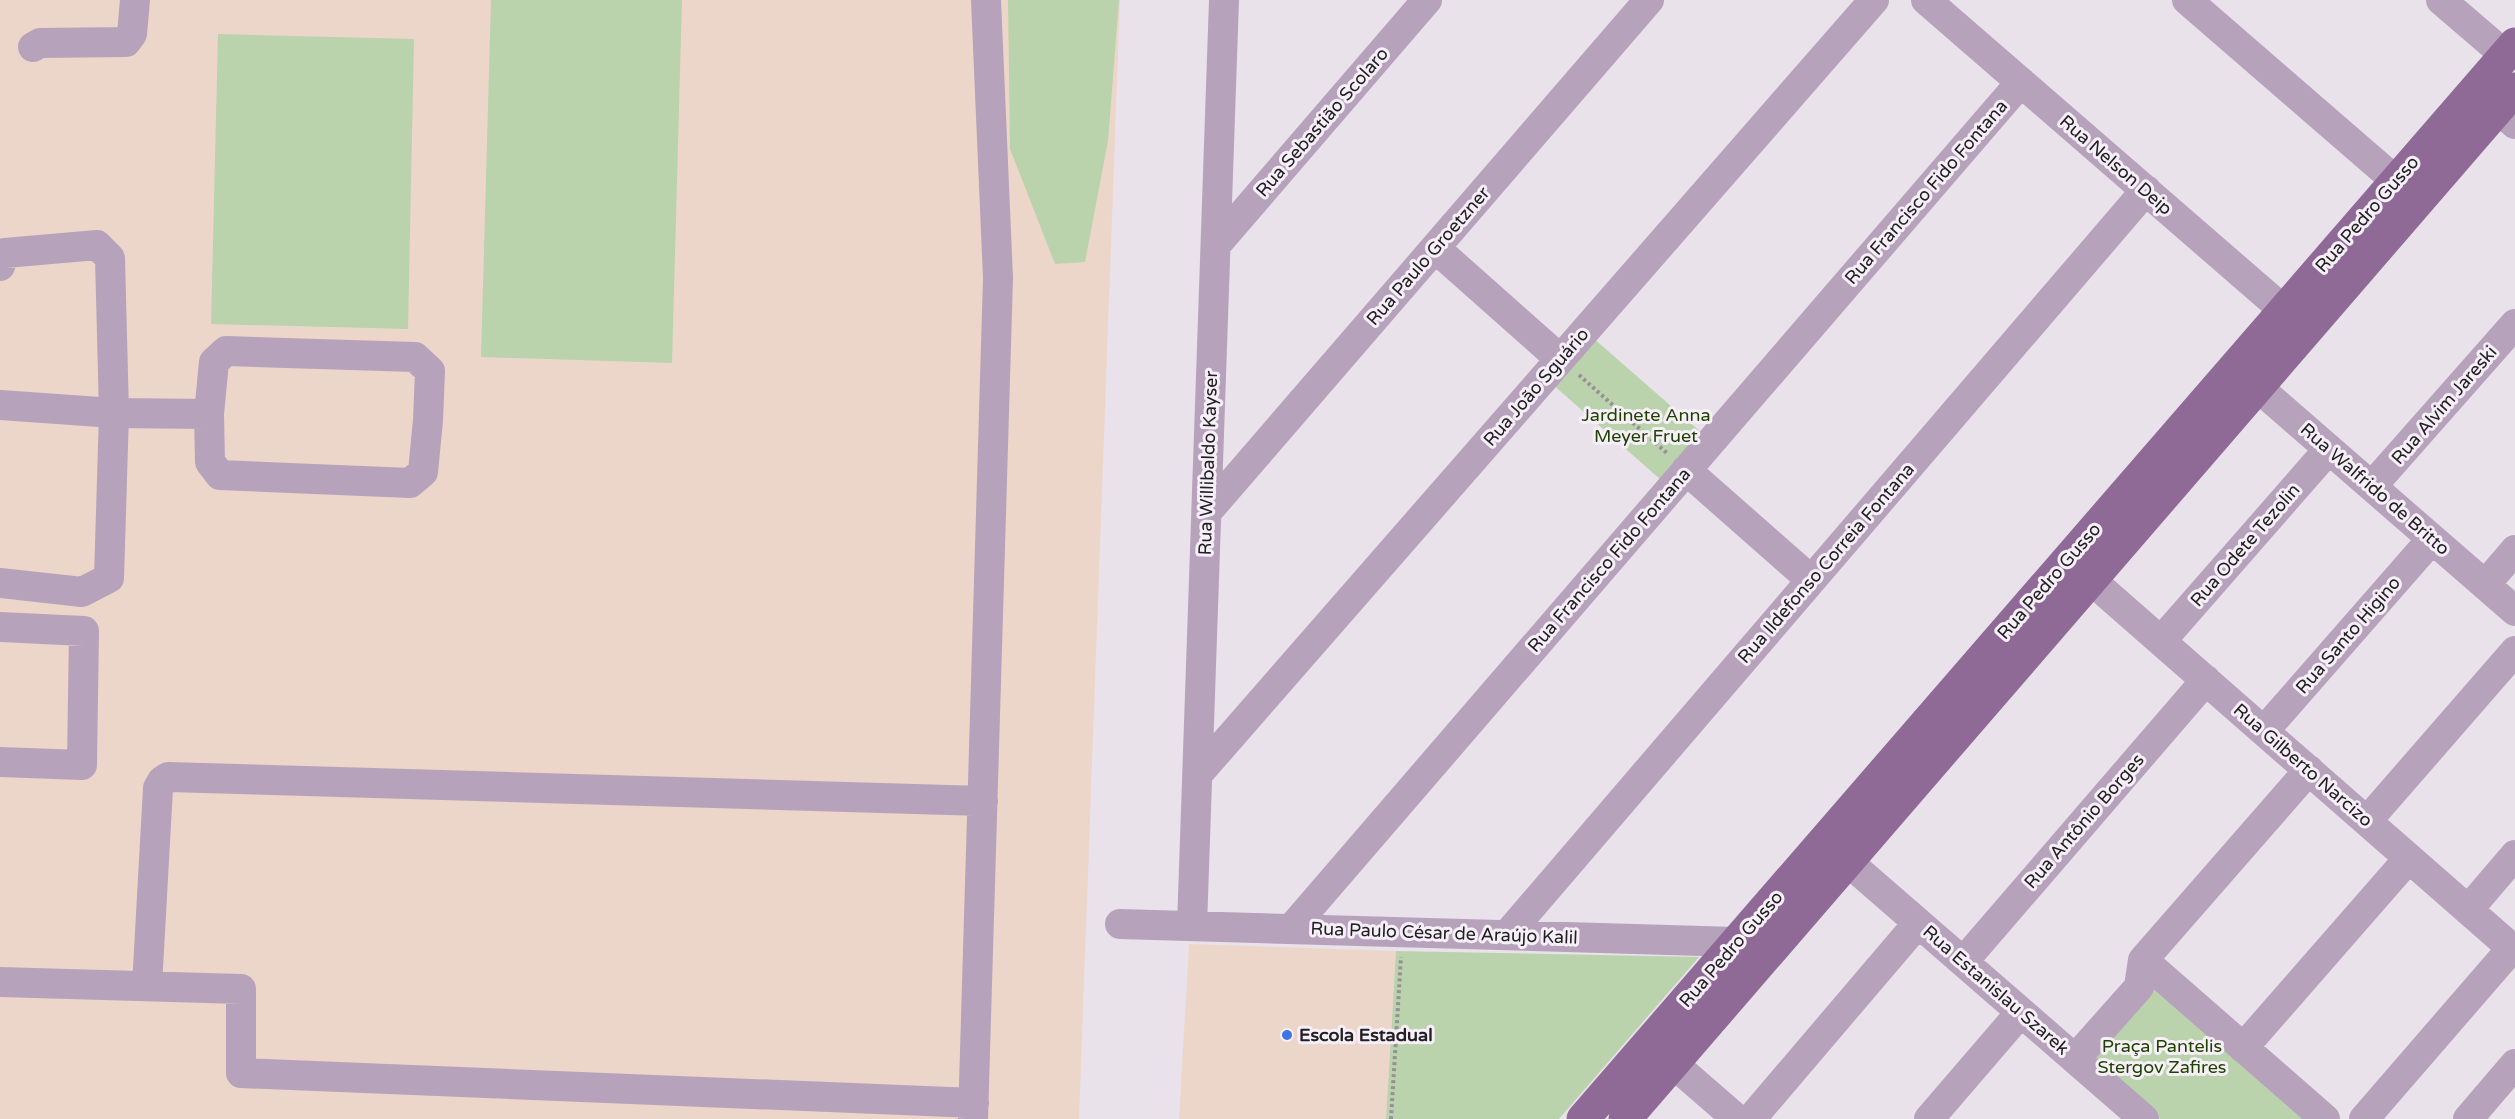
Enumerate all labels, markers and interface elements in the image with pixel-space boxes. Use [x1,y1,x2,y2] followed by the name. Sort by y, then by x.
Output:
[1251,43,1393,201] street label: Rua Sebastião Scolaro
[1840,95,2012,289] street label: Rua Francisco Fido Fontana
[2055,110,2177,220] street label: Rua Nelson Deip
[2310,151,2424,277] street label: Rua Pedro Gusso
[1362,182,1494,330] street label: Rua Paulo Groetzner
[1479,323,1593,451] street label: Rua João Sguário
[2387,341,2501,469] street label: Rua Alvim Jareski
[1194,370,1222,556] street label: Rua Willibaldo Kayser
[1581,404,1711,447] park label: Jardinete Anna Meyer Fruet
[2296,418,2454,560] street label: Rua Walfrido de Britto
[1733,458,1919,668] street label: Rua Ildefonso Correia Fontana
[1523,463,1695,657] street label: Rua Francisco Fido Fontana
[2186,479,2304,611] street label: Rua Odete Tezolin
[1992,518,2106,644] street label: Rua Pedro Gusso
[2291,572,2405,698] street label: Rua Santo Higino
[2229,699,2377,831] street label: Rua Gilberto Narcizo
[2019,749,2149,893] street label: Rua Antônio Borges
[1674,886,1788,1012] street label: Rua Pedro Gusso
[1310,917,1578,949] street label: Rua Paulo César de Araújo Kalil
[1918,921,2074,1060] street label: Rua Estanislau Szarek
[1299,1024,1433,1046] place label: Escola Estadual
[1280,1028,1294,1042] marker: Escola Estadual
[2098,1035,2226,1078] park label: Praça Pantelis Stergov Zafires

